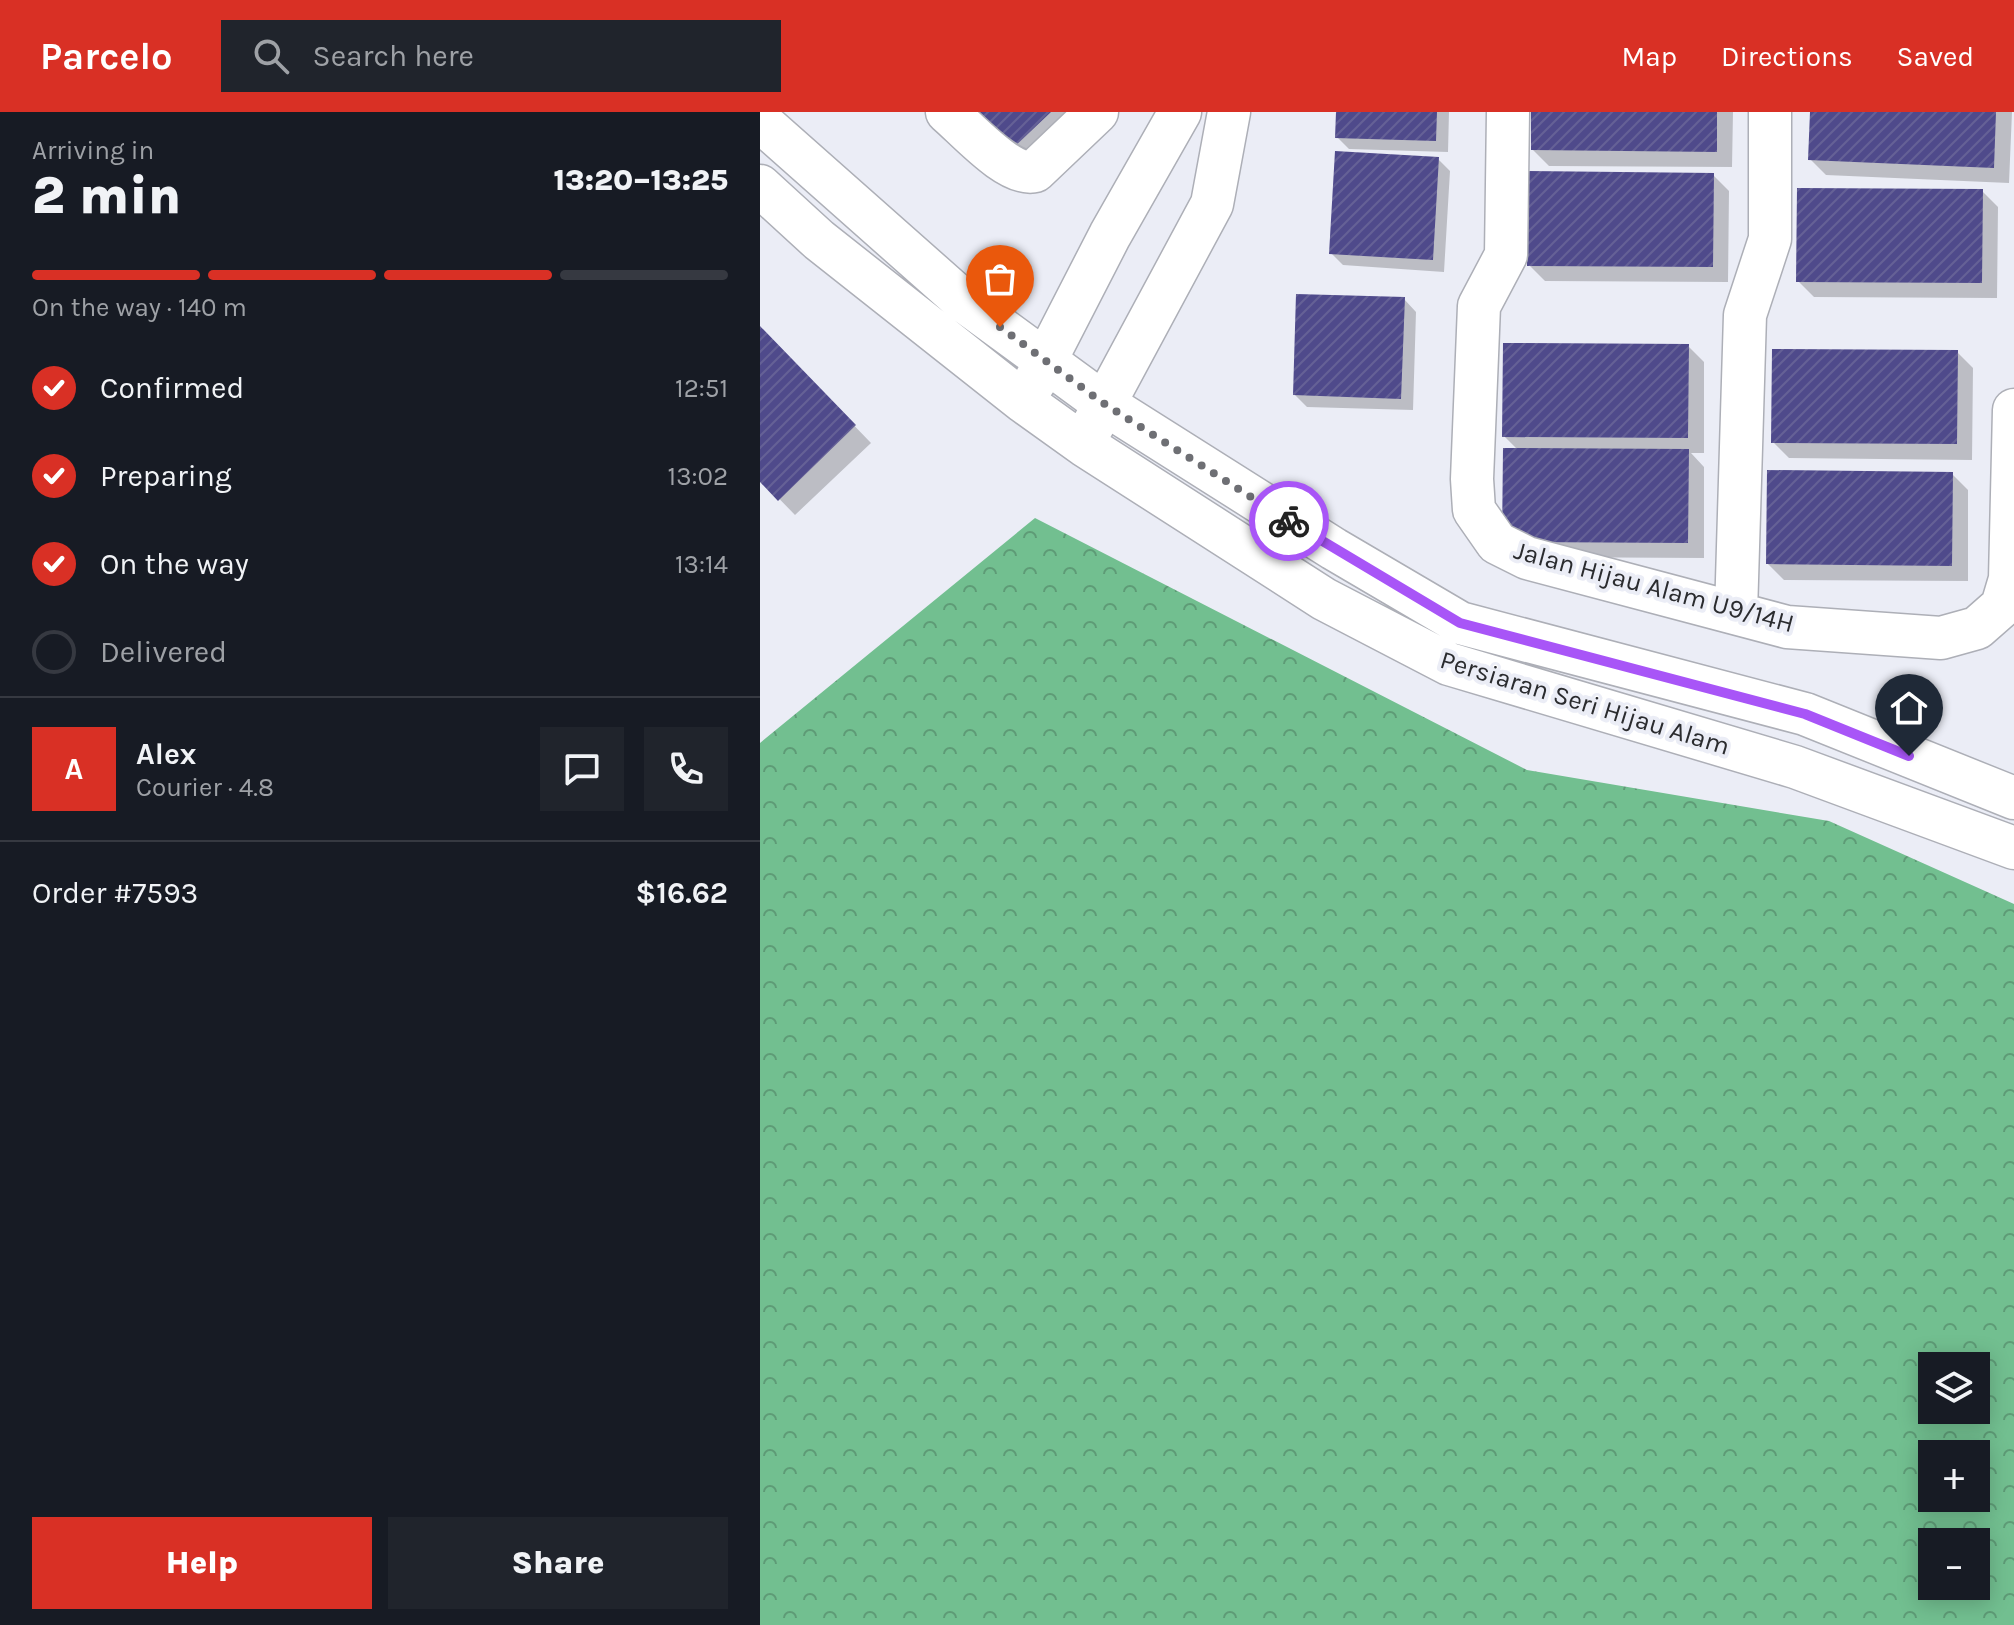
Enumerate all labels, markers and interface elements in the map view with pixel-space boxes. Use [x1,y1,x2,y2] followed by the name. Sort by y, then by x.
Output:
[221,20,781,92] search box
[40,34,173,79] text: Parcelo
[249,34,293,78] icon: search
[313,38,474,74] text: Search here
[1622,40,1677,73] text: Map
[1721,40,1853,73] text: Directions
[1897,40,1974,73] text: Saved
[32,135,154,166] text: Arriving in
[553,162,728,198] text: 13:20–13:25
[32,165,181,226] text: 2 min
[966,245,1034,327] pin
[978,257,1022,301] icon: bag
[32,292,247,323] text: On the way · 140 m
[32,366,76,410] icon: check
[100,370,244,406] text: Confirmed
[675,373,728,404] text: 12:51
[32,454,76,498] icon: check
[100,458,232,494] text: Preparing
[668,461,728,492] text: 13:02
[1249,481,1329,561] courier
[1267,499,1311,543] icon: bike
[1511,535,1797,639] street label: Jalan Hijau Alam U9/14H
[32,542,76,586] icon: check
[100,546,249,582] text: On the way
[675,549,728,580] text: 13:14
[100,634,227,670] text: Delivered
[1436,644,1734,762] street label: Persiaran Seri Hijau Alam
[1875,674,1943,756] pin
[1887,686,1931,730] icon: home
[540,727,624,811] button: chat
[644,727,728,811] button: phone
[136,736,196,772] text: Alex
[65,751,83,787] text: A
[136,772,274,803] text: Courier · 4.8
[32,875,198,911] text: Order #7593
[636,875,728,911] text: $16.62
[1918,1352,1990,1600] map controls
[1918,1352,1990,1424] button: layers
[1918,1440,1990,1512] button: +
[32,1517,372,1609] button: Help
[388,1517,728,1609] button: Share
[1918,1528,1990,1600] button: −

